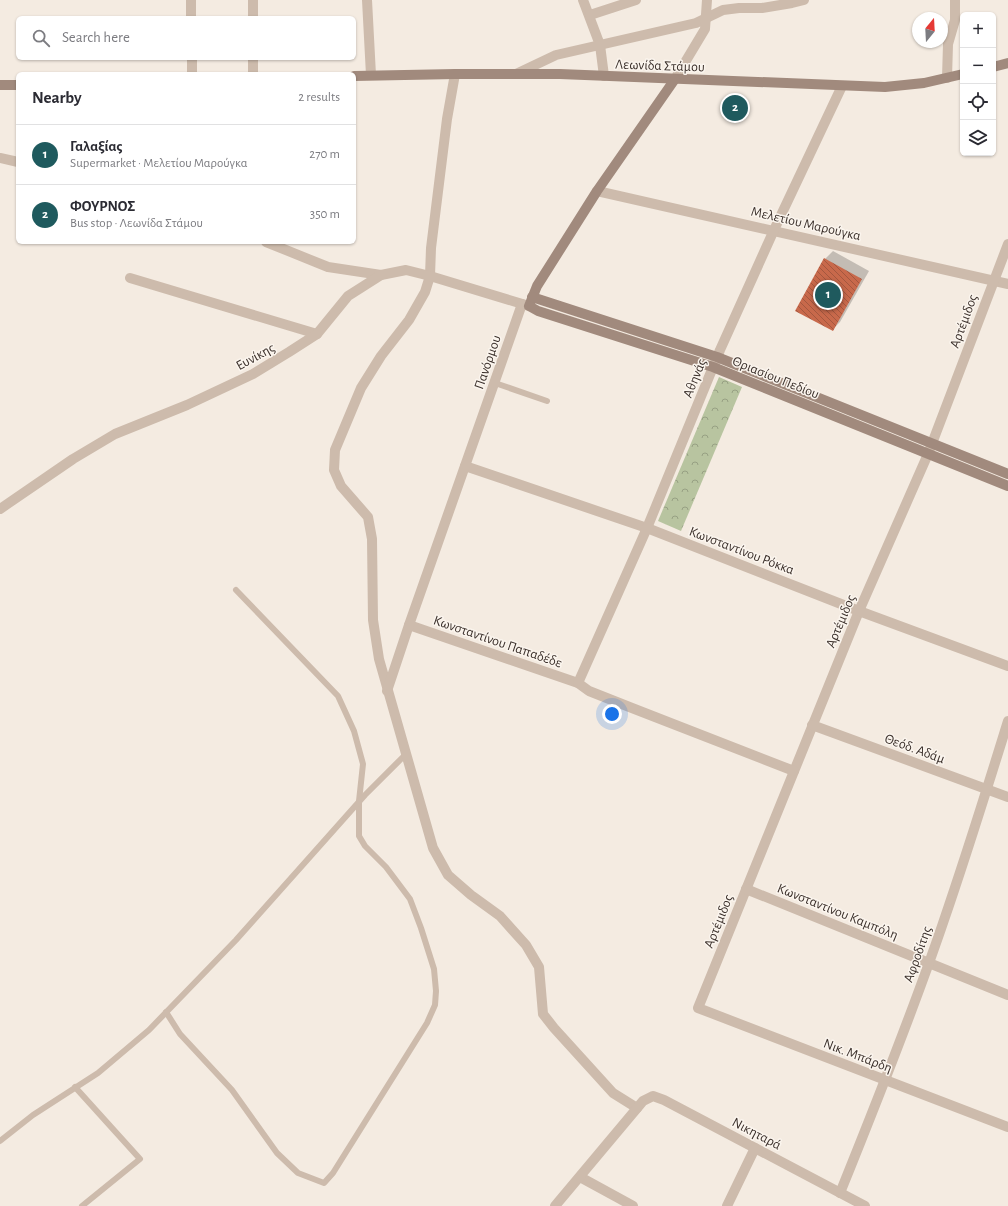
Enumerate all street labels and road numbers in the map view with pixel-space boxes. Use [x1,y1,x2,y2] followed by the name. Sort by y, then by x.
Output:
[615,57,705,75] street label: Λεωνίδα Στάμου
[749,205,862,243] street label: Μελετίου Μαρούγκα
[948,292,980,350] street label: Αρτέμιδος
[472,333,504,391] street label: Πανόρμου
[234,340,278,373] street label: Ευνίκης
[730,354,821,402] street label: Θριασίου Πεδίου
[681,356,709,400] street label: Αθηνάς
[687,524,796,577] street label: Κωνσταντίνου Ρόκκα
[823,592,859,650] street label: Αρτέμιδος
[431,613,564,671] street label: Κωνσταντίνου Παπαδέδε
[883,732,947,766] street label: Θεόδ. Αδάμ
[775,881,900,943] street label: Κωνσταντίνου Καμπόλη
[702,892,736,950] street label: Αρτέμιδος
[901,924,935,984] street label: Αφροδίτης
[821,1036,894,1075] street label: Νικ. Μπάρδη
[730,1115,783,1153] street label: Νικηταρά

